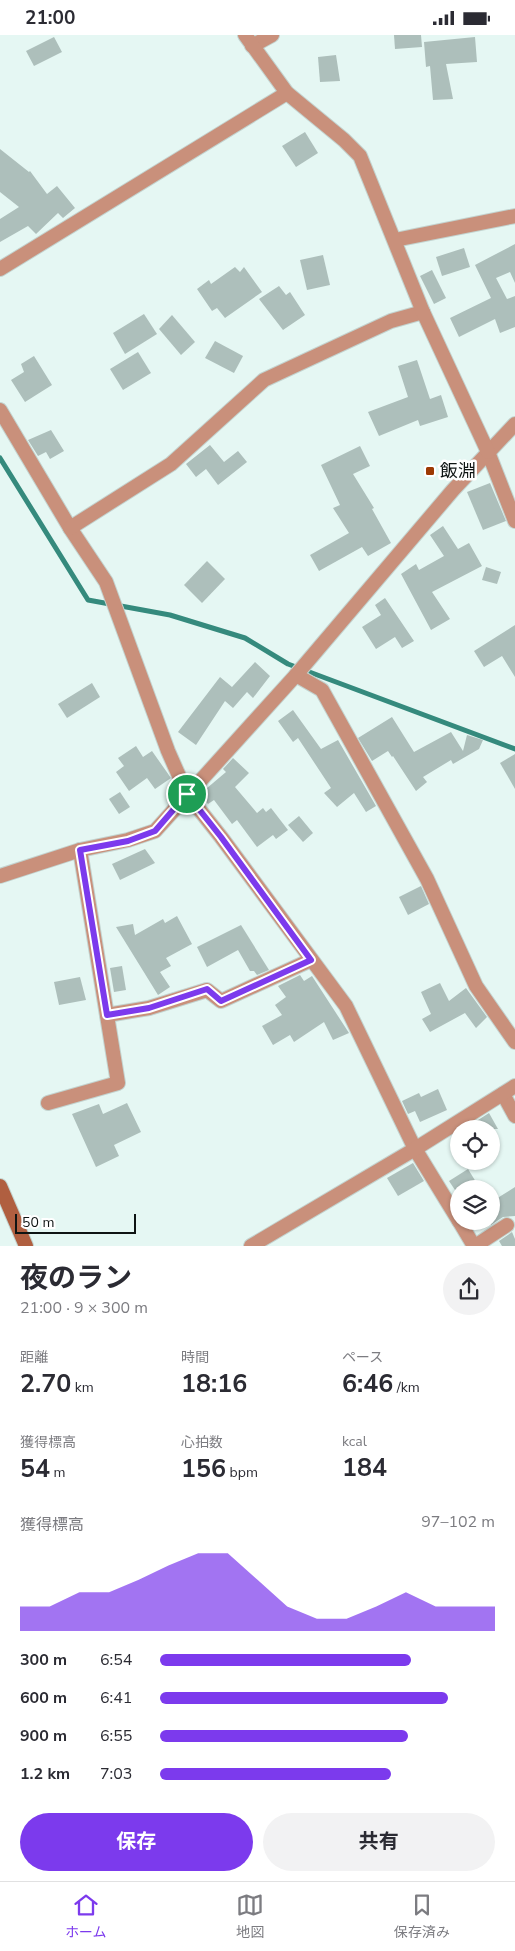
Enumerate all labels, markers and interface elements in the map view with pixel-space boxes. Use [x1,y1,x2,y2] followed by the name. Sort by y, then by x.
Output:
[25,5,75,31] text: 21:00
[440,459,476,483] place label: 飯淵
[424,465,436,477] marker: 飯淵
[166,773,208,815] pin
[173,780,201,808] icon: arrive
[450,1120,500,1230] map controls
[450,1120,500,1170] button: locate
[450,1180,500,1230] button: layers
[15,1211,136,1234] scale bar
[22,1213,54,1232] text: 50 m
[20,1259,132,1297] text: 夜のラン
[443,1263,495,1315] button: share
[20,1297,148,1319] text: 21:00 · 9 × 300 m
[20,1348,48,1367] text: 距離
[181,1348,209,1367] text: 時間
[342,1348,383,1367] text: ペース
[20,1367,71,1401] text: 2.70
[181,1367,247,1401] text: 18:16
[342,1367,393,1401] text: 6:46
[71,1378,94,1397] text: km
[393,1378,420,1397] text: /km
[342,1432,367,1451] text: kcal
[20,1433,76,1452] text: 獲得標高
[181,1433,223,1452] text: 心拍数
[342,1451,387,1485] text: 184
[20,1452,50,1486] text: 54
[181,1452,226,1486] text: 156
[50,1463,66,1482] text: m
[226,1463,258,1482] text: bpm
[421,1511,495,1533] text: 97–102 m
[20,1514,84,1536] text: 獲得標高
[20,1649,67,1671] text: 300 m
[100,1649,132,1671] text: 6:54
[20,1687,67,1709] text: 600 m
[100,1687,132,1709] text: 6:41
[20,1725,67,1747] text: 900 m
[100,1725,132,1747] text: 6:55
[20,1763,70,1785] text: 1.2 km
[100,1763,132,1785] text: 7:03
[20,1813,253,1871] button: 保存
[263,1813,495,1871] button: 共有
[65,1891,106,1942] tab: ホーム
[236,1891,264,1942] tab: 地図
[394,1891,450,1942] tab: 保存済み

